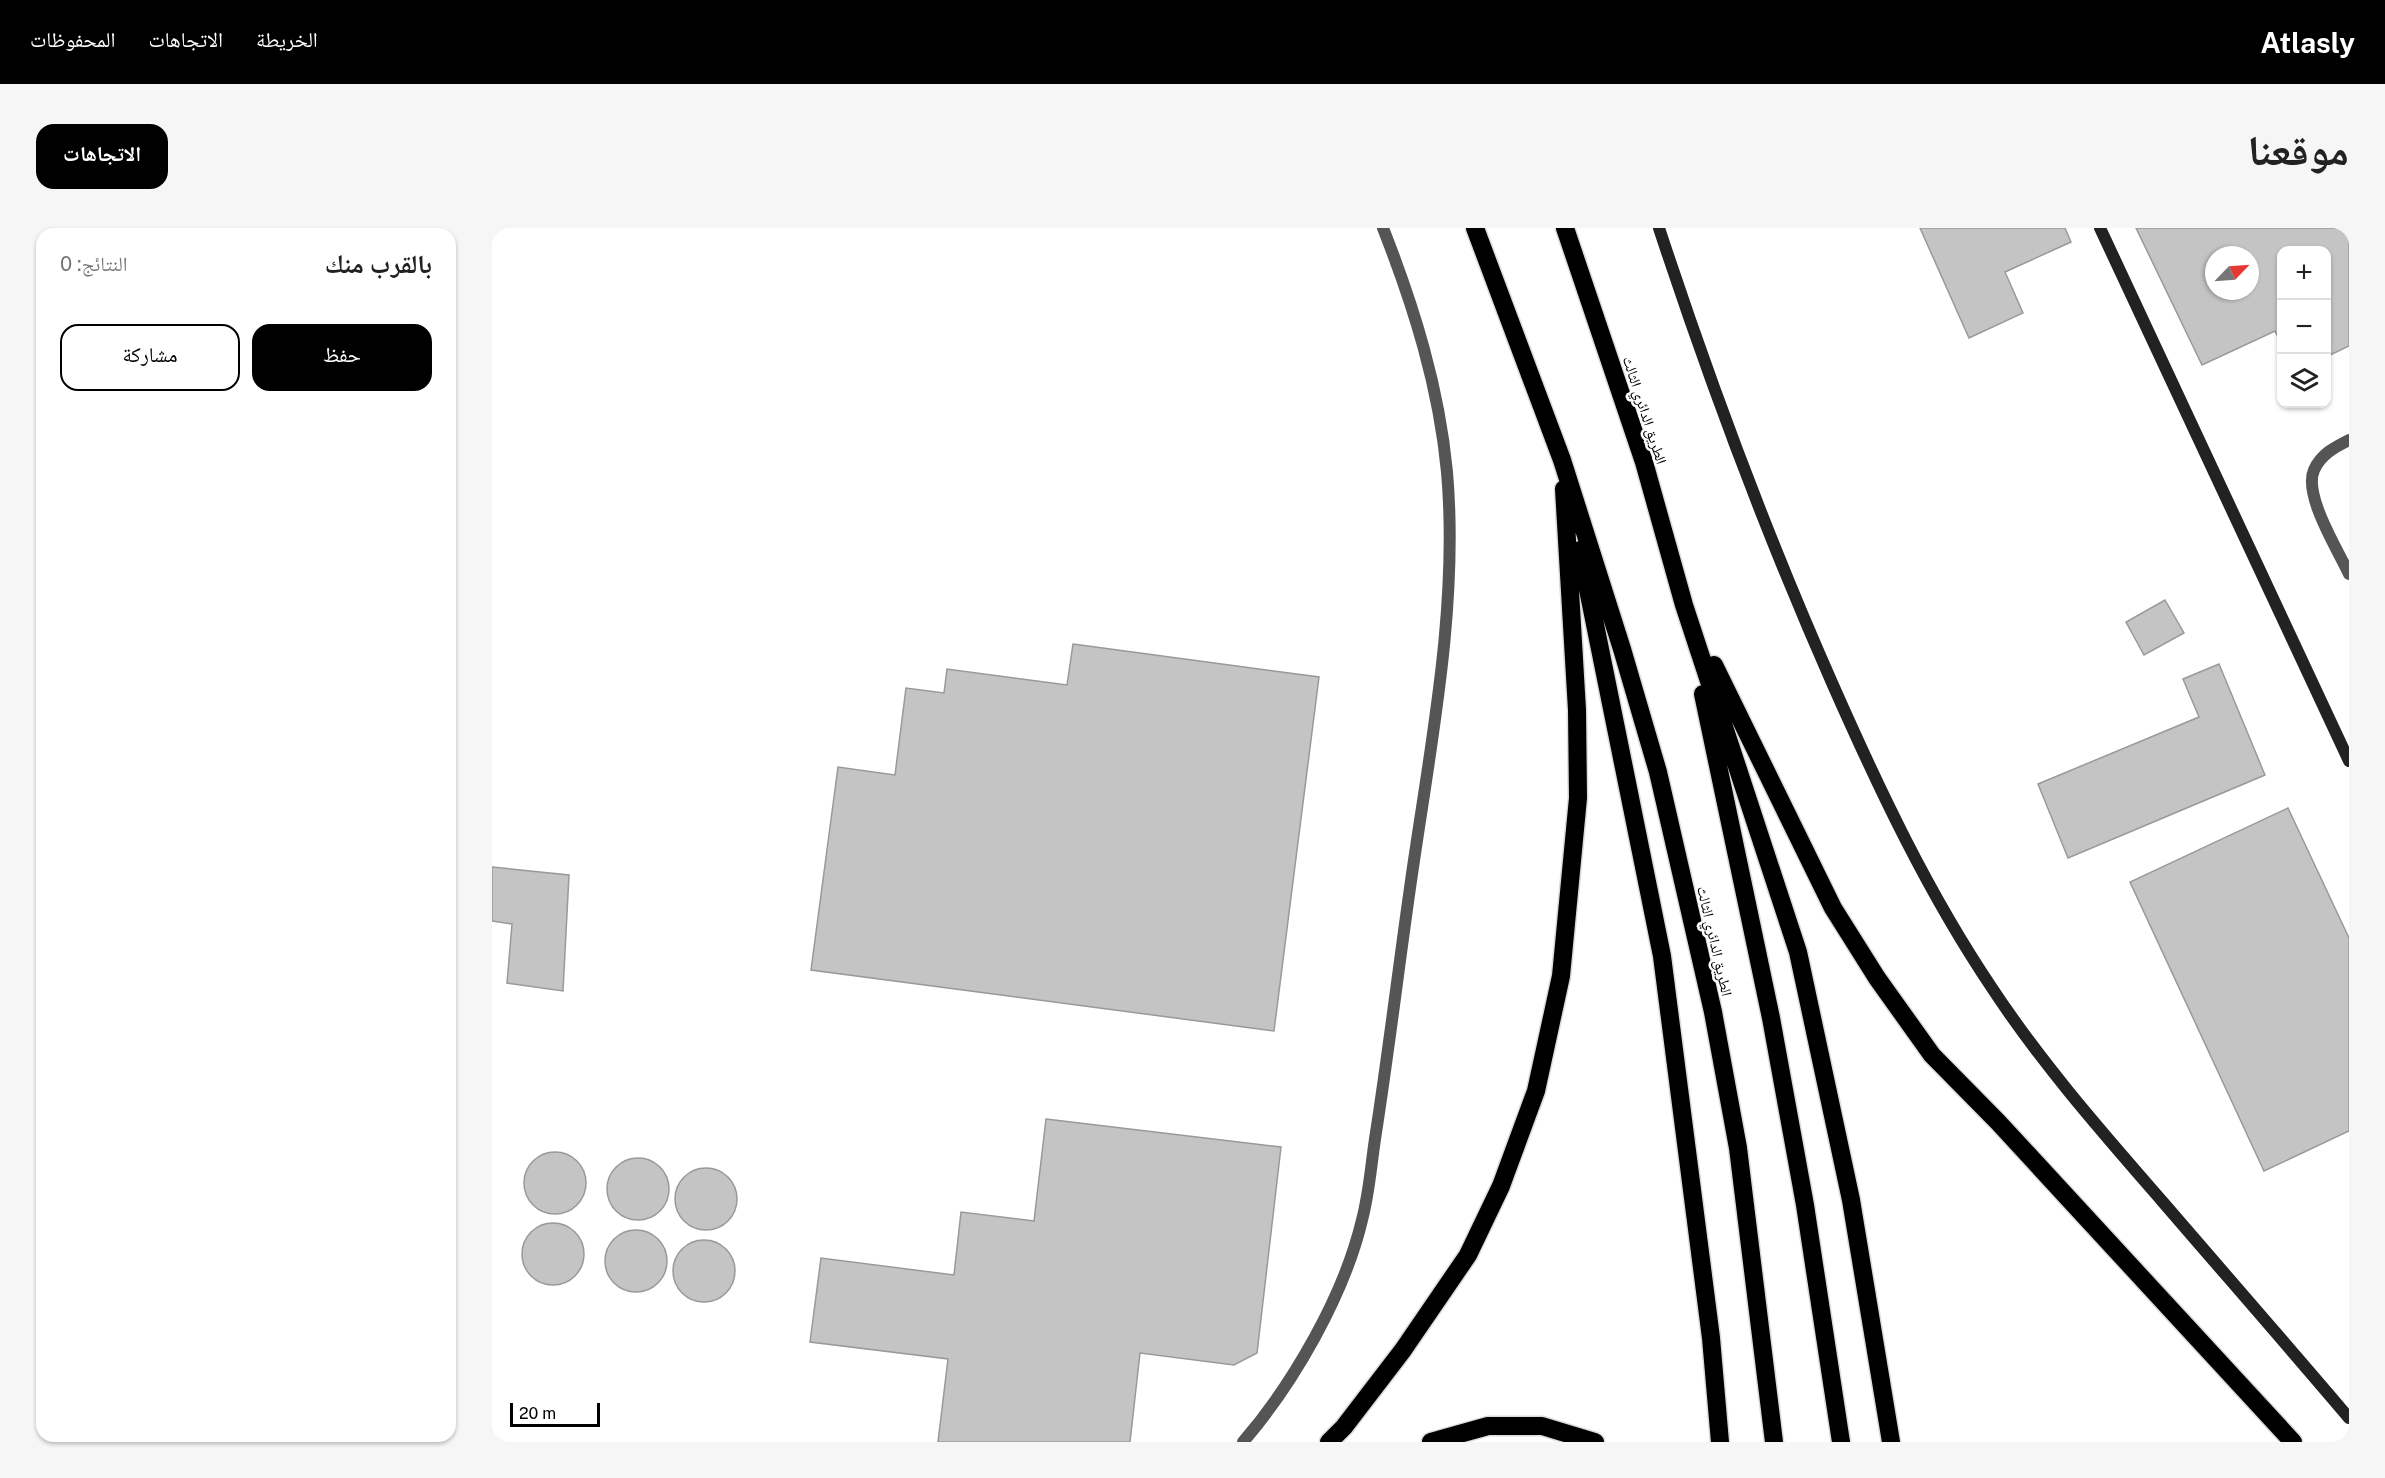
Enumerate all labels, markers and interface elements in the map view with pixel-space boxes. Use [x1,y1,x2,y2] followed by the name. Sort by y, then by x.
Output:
[2261,26,2355,59] text: Atlasly
[30,27,115,52] text: المحفوظات
[148,27,223,52] text: الاتجاهات
[256,27,318,52] text: الخريطة
[36,124,168,189] button: الاتجاهات
[2248,125,2349,174] text: موقعنا
[2205,246,2259,300] north arrow
[2277,246,2331,408] map controls
[2277,246,2331,300] button: +
[325,248,432,279] text: بالقرب منك
[60,252,127,276] text: النتائج: 0
[2277,300,2331,354] button: −
[60,324,240,391] button: مشاركة
[252,324,432,391] button: حفظ
[1616,354,1670,467] street label: الطريق الدائري الثالث
[2277,354,2331,408] button: layers
[1690,884,1736,999] street label: الطريق الدائري الثالث
[510,1400,600,1428] scale bar
[519,1404,556,1423] text: 20 m

